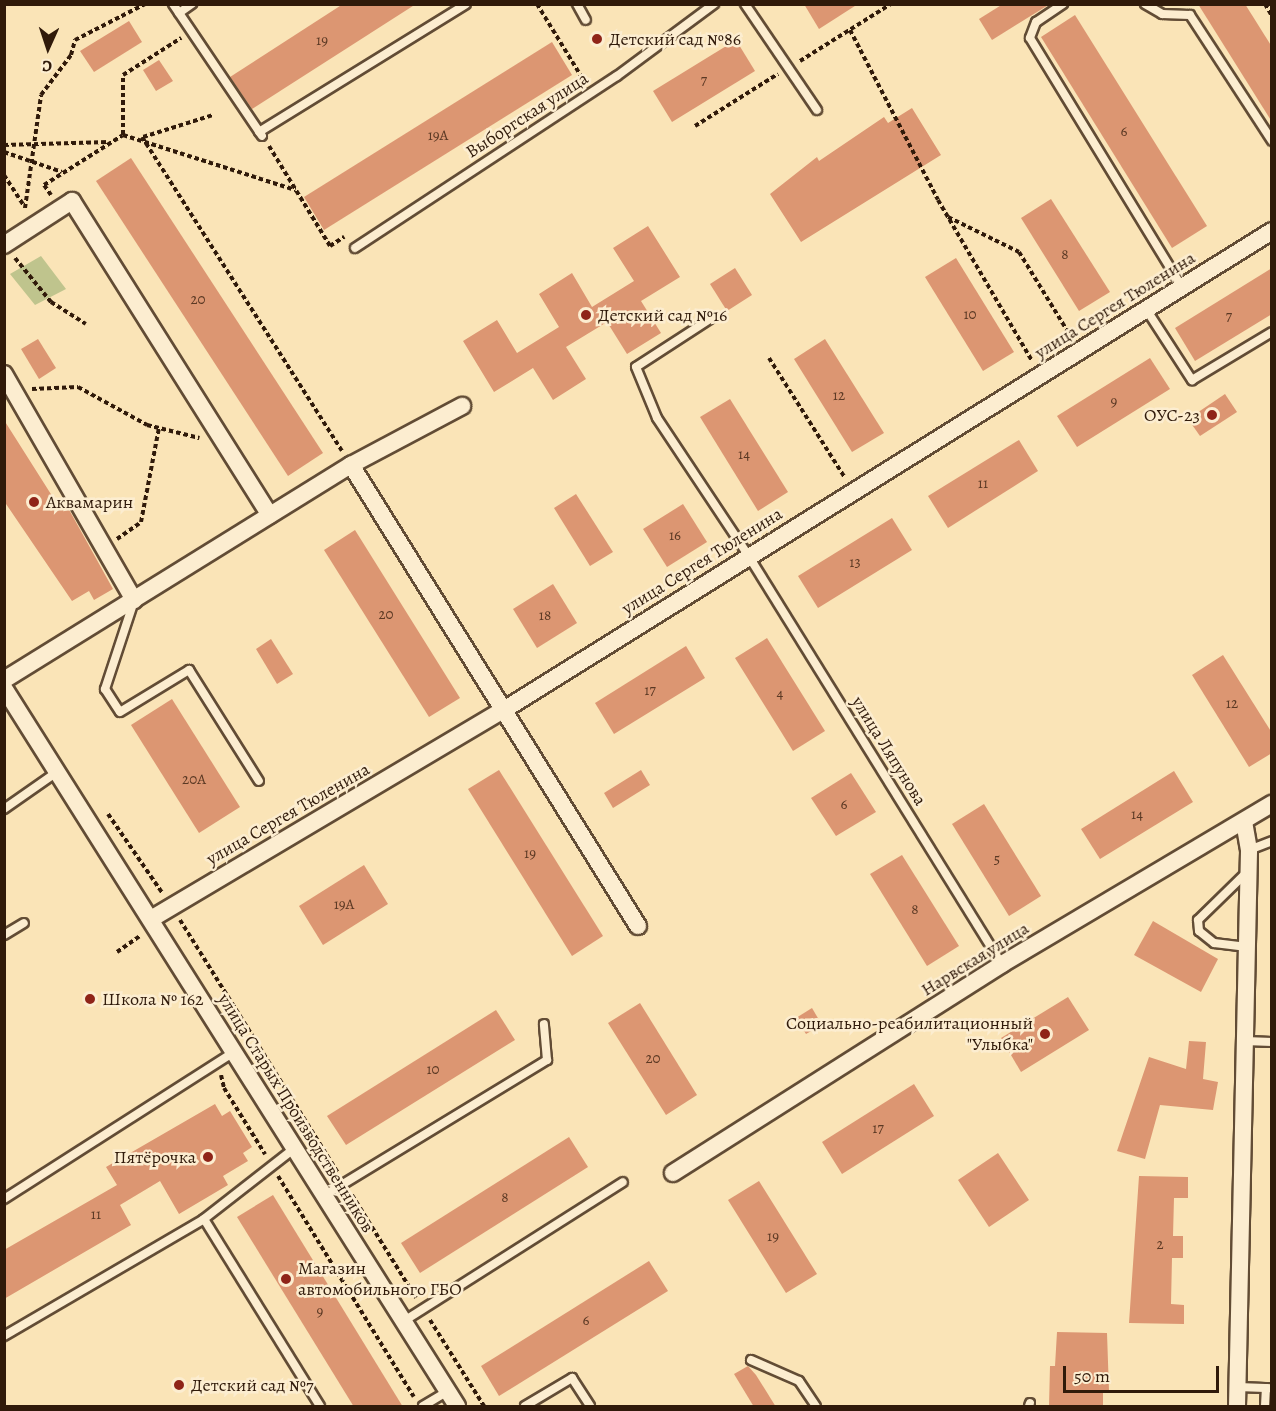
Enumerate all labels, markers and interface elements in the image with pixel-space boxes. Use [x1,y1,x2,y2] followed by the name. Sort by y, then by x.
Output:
[18,18,78,78] north arrow
[609,28,741,50] place label: Детский сад №86
[316,32,328,50] house number: 19
[590,32,604,46] marker: Детский сад №86
[42,55,53,77] text: С
[462,67,592,163] street label: Выборгская улица
[701,72,707,90] house number: 7
[1121,123,1127,141] house number: 6
[428,127,448,145] house number: 19А
[1061,246,1069,264] house number: 8
[1031,247,1199,363] street label: улица Сергея Тюленина
[190,291,206,309] house number: 20
[598,304,727,326] place label: Детский сад №16
[963,306,977,324] house number: 10
[579,308,593,322] marker: Детский сад №16
[1226,308,1232,326] house number: 7
[833,387,845,405] house number: 12
[1111,393,1117,411] house number: 9
[1144,404,1200,426] place label: ОУС-23
[1205,408,1219,422] marker: ОУС-23
[738,446,750,464] house number: 14
[978,475,988,493] house number: 11
[46,491,133,513] place label: Аквамарин
[27,495,41,509] marker: Аквамарин
[618,503,786,619] street label: улица Сергея Тюленина
[669,527,681,545] house number: 16
[849,554,861,572] house number: 13
[378,606,394,624] house number: 20
[539,607,551,625] house number: 18
[644,682,656,700] house number: 17
[777,685,783,703] house number: 4
[847,692,931,810] street label: улица Ляпунова
[1226,695,1238,713] house number: 12
[202,758,374,870] street label: улица Сергея Тюленина
[182,771,206,789] house number: 20А
[841,796,847,814] house number: 6
[1131,806,1143,824] house number: 14
[524,845,536,863] house number: 19
[994,851,1000,869] house number: 5
[334,896,354,914] house number: 19А
[911,901,919,919] house number: 8
[917,917,1033,1001] street label: Нарвская улица
[102,988,204,1010] place label: Школа № 162
[213,990,379,1236] street label: улица Старых Производственников
[83,992,97,1006] marker: Школа № 162
[786,1013,1033,1056] place label: Социально-реабилитационный "Улыбка"
[1038,1027,1052,1041] marker: Социально-реабилитационный "Улыбка"
[645,1050,661,1068] house number: 20
[426,1061,440,1079] house number: 10
[872,1120,884,1138] house number: 17
[114,1146,196,1168] place label: Пятёрочка
[201,1150,215,1164] marker: Пятёрочка
[501,1189,509,1207] house number: 8
[91,1206,101,1224] house number: 11
[767,1228,779,1246] house number: 19
[1156,1236,1164,1254] house number: 2
[298,1258,462,1300] place label: Магазин автомобильного ГБО
[279,1272,293,1286] marker: Магазин автомобильного ГБО
[317,1303,323,1321] house number: 9
[583,1312,589,1330] house number: 6
[1066,1354,1222,1392] scale bar
[1074,1364,1110,1388] text: 50 m
[191,1374,314,1396] place label: Детский сад №7
[172,1378,186,1392] marker: Детский сад №7

